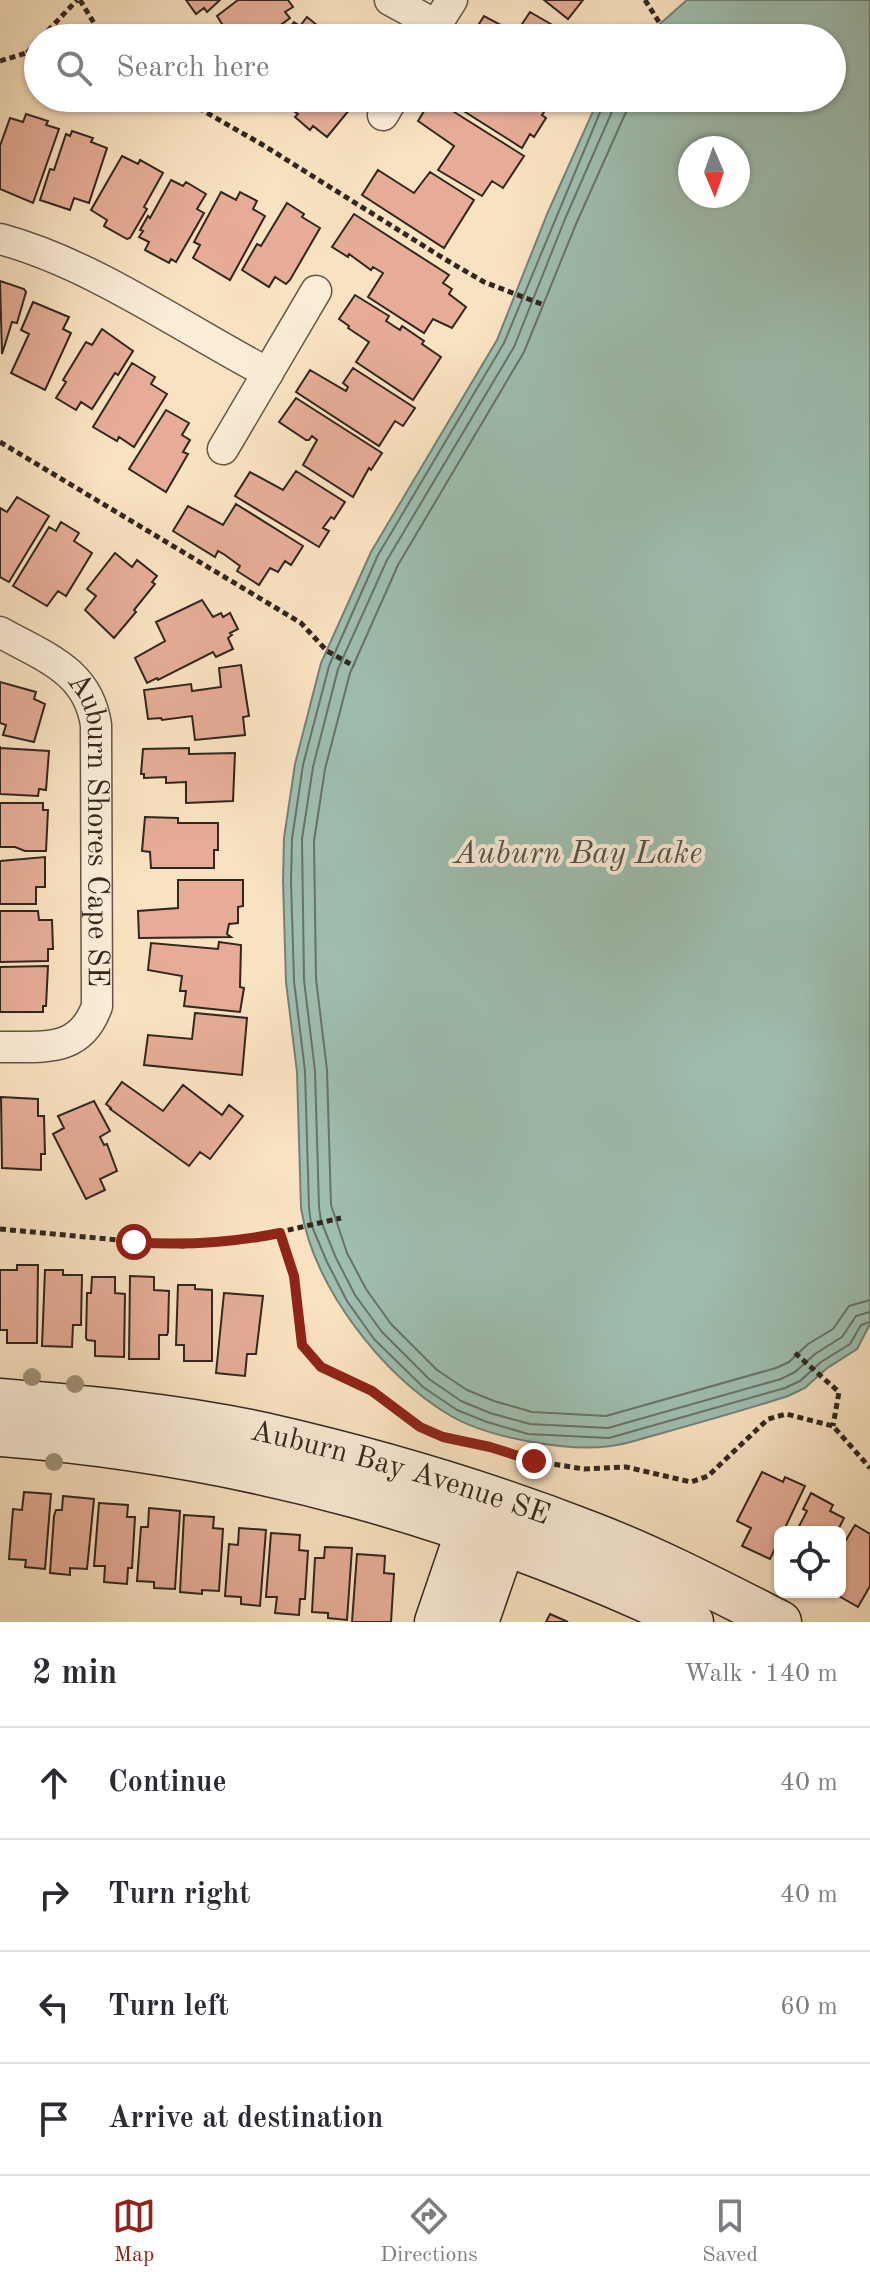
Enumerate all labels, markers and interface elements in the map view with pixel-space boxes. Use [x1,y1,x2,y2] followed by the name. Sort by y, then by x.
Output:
[24,24,846,112] search box
[52,46,96,90] icon: search
[116,53,270,83] text: Search here
[678,136,750,208] north arrow
[61,667,112,987] street label: Auburn Shores Cape SE
[452,839,702,871] water label: Auburn Bay Lake
[116,1224,152,1260] route start
[248,1417,553,1531] street label: Auburn Bay Avenue SE
[516,1443,552,1479] route end
[774,1526,846,1598] map controls
[774,1526,846,1598] button: locate
[32,1657,117,1691] text: 2 min
[684,1661,838,1687] text: Walk · 140 m
[32,1761,76,1805] icon: ahead
[108,1768,227,1798] text: Continue
[780,1770,838,1796] text: 40 m
[32,1873,76,1917] icon: right
[108,1880,250,1910] text: Turn right
[780,1882,838,1908] text: 40 m
[32,1985,76,2029] icon: left
[108,1992,229,2022] text: Turn left
[780,1994,838,2020] text: 60 m
[32,2097,76,2141] icon: arrive
[108,2104,383,2134] text: Arrive at destination
[112,2194,156,2269] tab: Map
[380,2194,478,2269] tab: Directions
[702,2194,758,2269] tab: Saved

